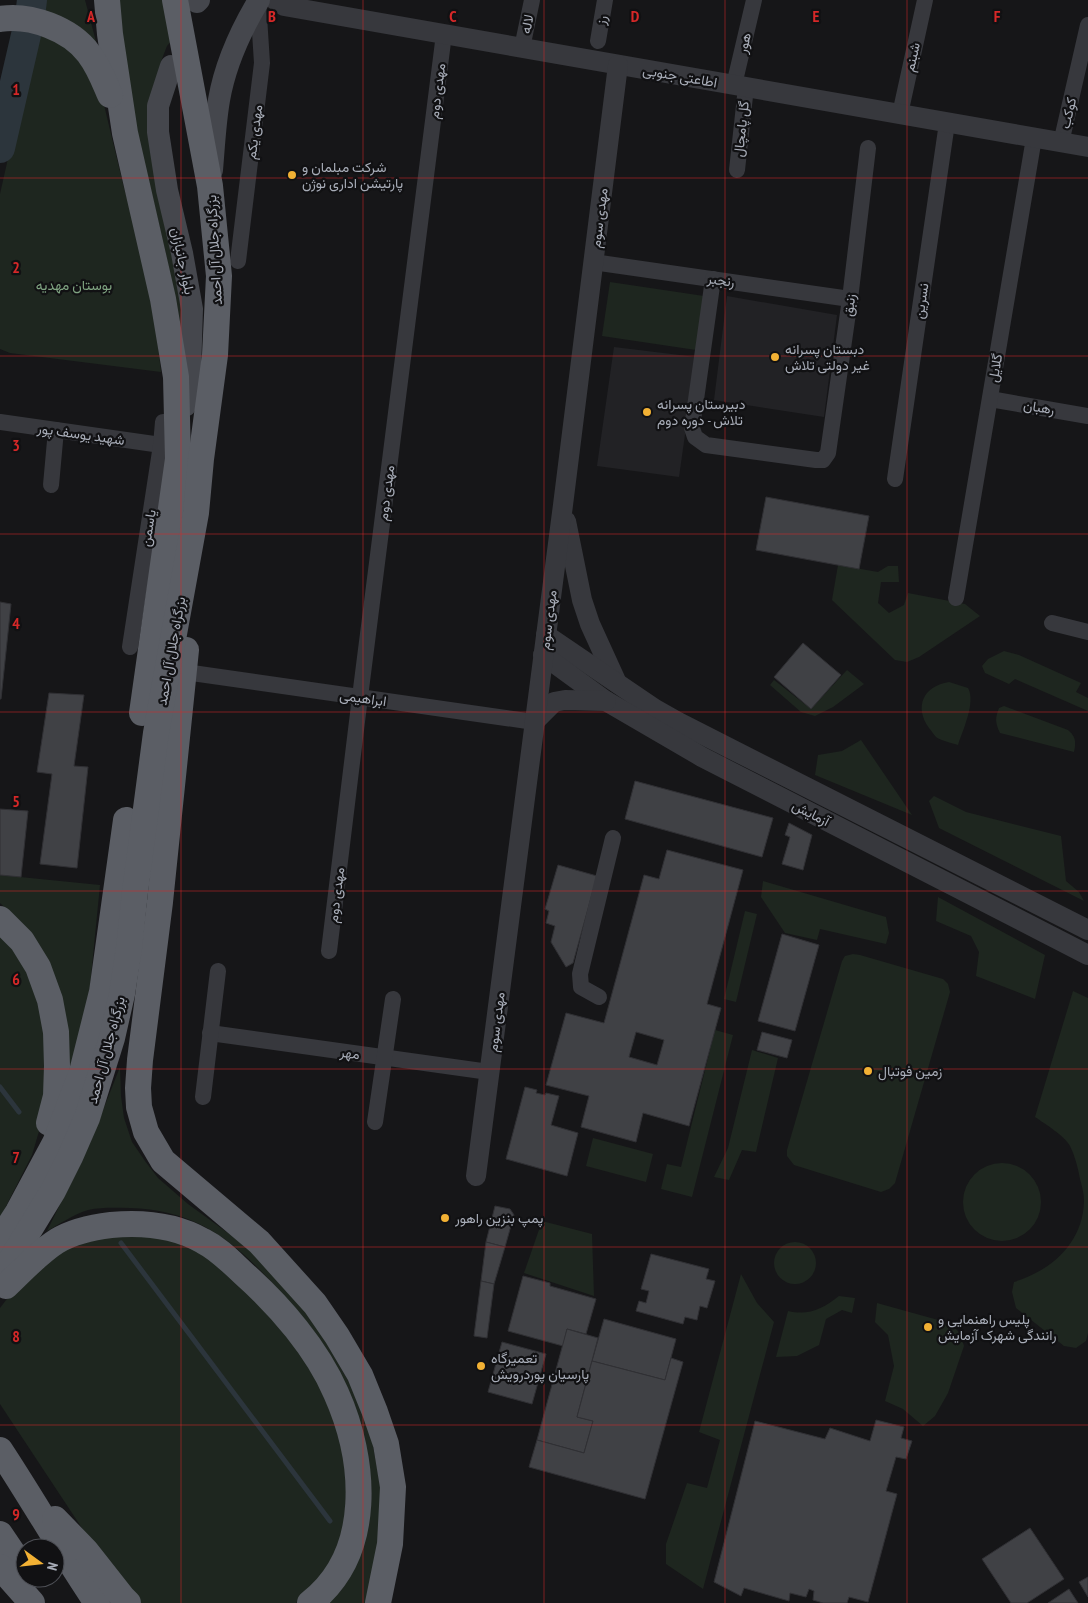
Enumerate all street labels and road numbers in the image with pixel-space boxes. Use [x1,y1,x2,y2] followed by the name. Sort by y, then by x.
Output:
[516,13,538,35] street label: لاله
[591,13,611,27] street label: رز
[733,31,755,56] street label: هور
[900,41,924,73] street label: شبنم
[641,61,719,91] street label: اطاعتی جنوبی
[425,62,449,120] street label: مهدی دوم
[1056,96,1080,130] street label: کوکب
[729,100,754,158] street label: گل پامچال
[242,104,266,160] street label: مهدی یکم
[586,187,612,249] street label: مهدی سوم
[202,194,227,305] street label: بزرگراه جلال آل احمد
[167,226,199,296] street label: بلوار جانبازان
[705,269,736,291] street label: رنجبر
[910,282,932,320] street label: نسرین
[839,292,860,317] street label: زنبق
[984,352,1006,384] street label: گلایل
[1022,396,1056,418] street label: رهبان
[35,419,126,450] street label: شهید یوسف پور
[374,464,398,522] street label: مهدی دوم
[136,508,160,548] street label: یاسمن
[535,589,561,651] street label: مهدی سوم
[153,595,190,707] street label: بزرگراه جلال آل احمد
[338,686,388,710] street label: ابراهیمی
[789,796,834,831] street label: آزمایش
[324,866,348,924] street label: مهدی دوم
[483,991,509,1053] street label: مهدی سوم
[83,994,130,1106] street label: بزرگراه جلال آل احمد
[338,1043,361,1063] street label: مهر

